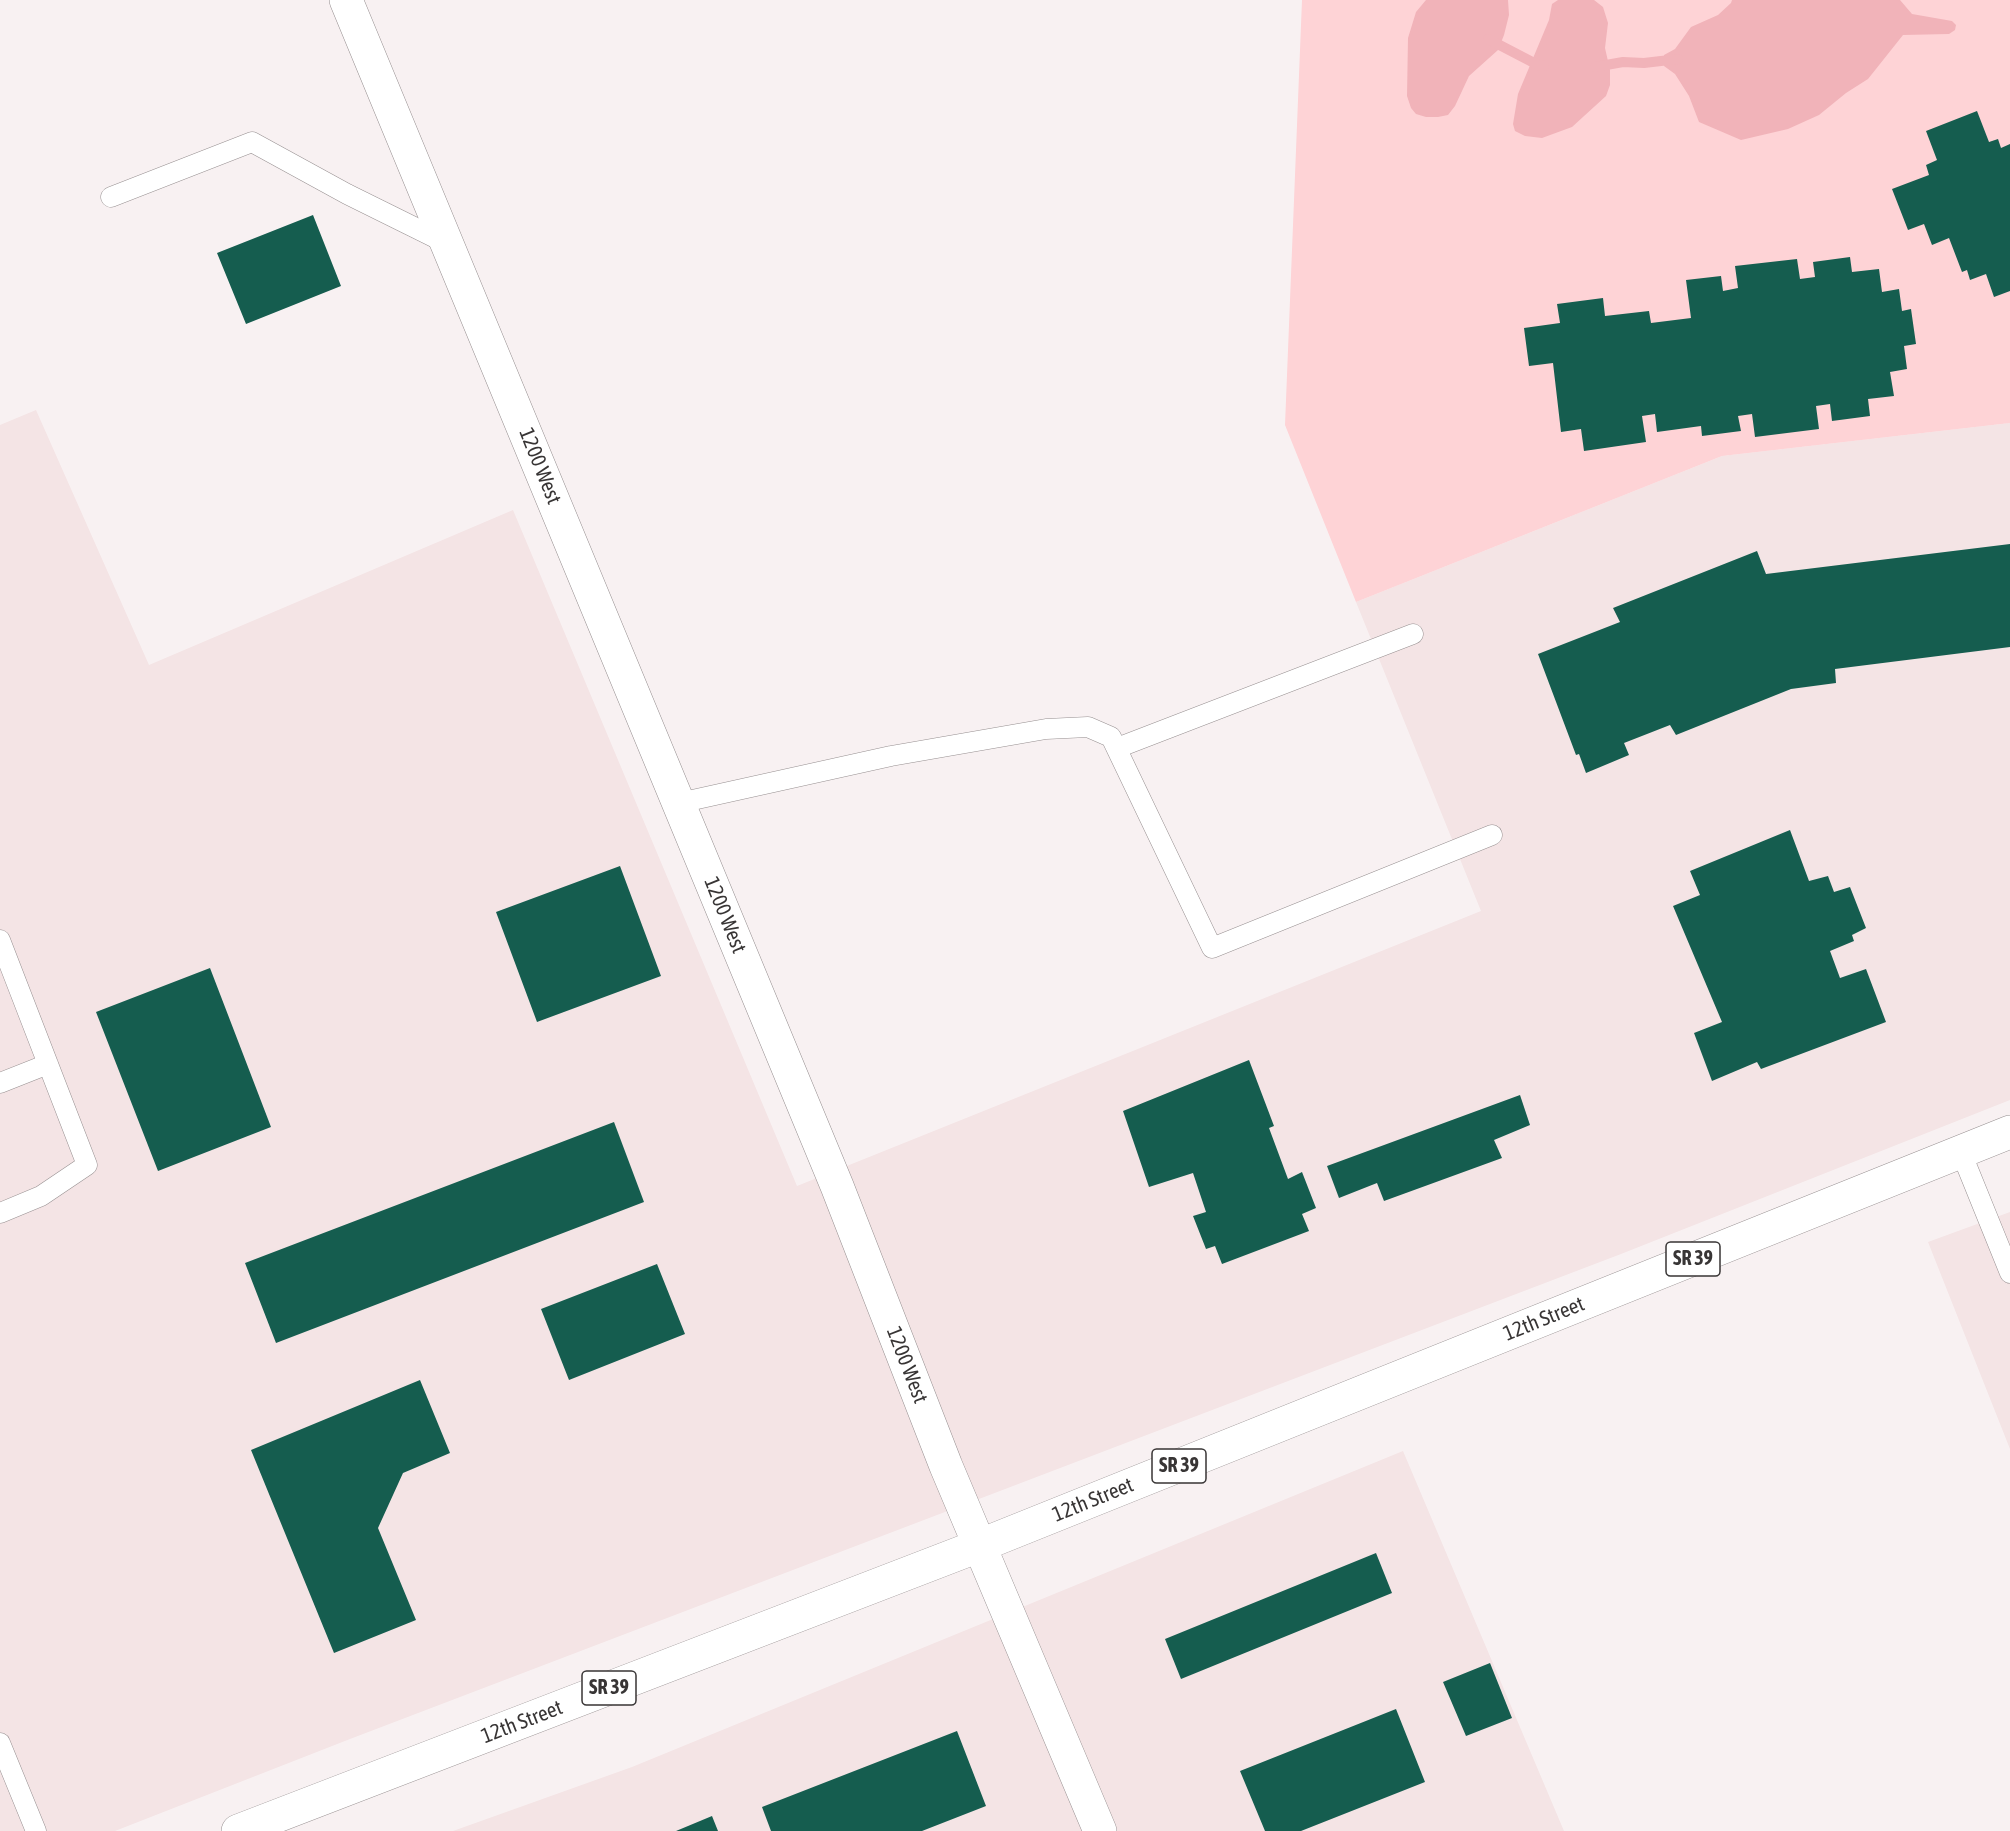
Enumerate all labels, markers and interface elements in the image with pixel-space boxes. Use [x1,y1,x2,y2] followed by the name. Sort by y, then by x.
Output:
[513,424,567,508] street label: 1200 West
[698,873,752,957] street label: 1200 West
[1666,1242,1720,1276] road number: SR 39
[1500,1291,1588,1347] street label: 12th Street
[881,1323,933,1407] street label: 1200 West
[1152,1449,1206,1483] road number: SR 39
[1049,1472,1137,1528] street label: 12th Street
[582,1671,636,1705] road number: SR 39
[478,1695,566,1749] street label: 12th Street

